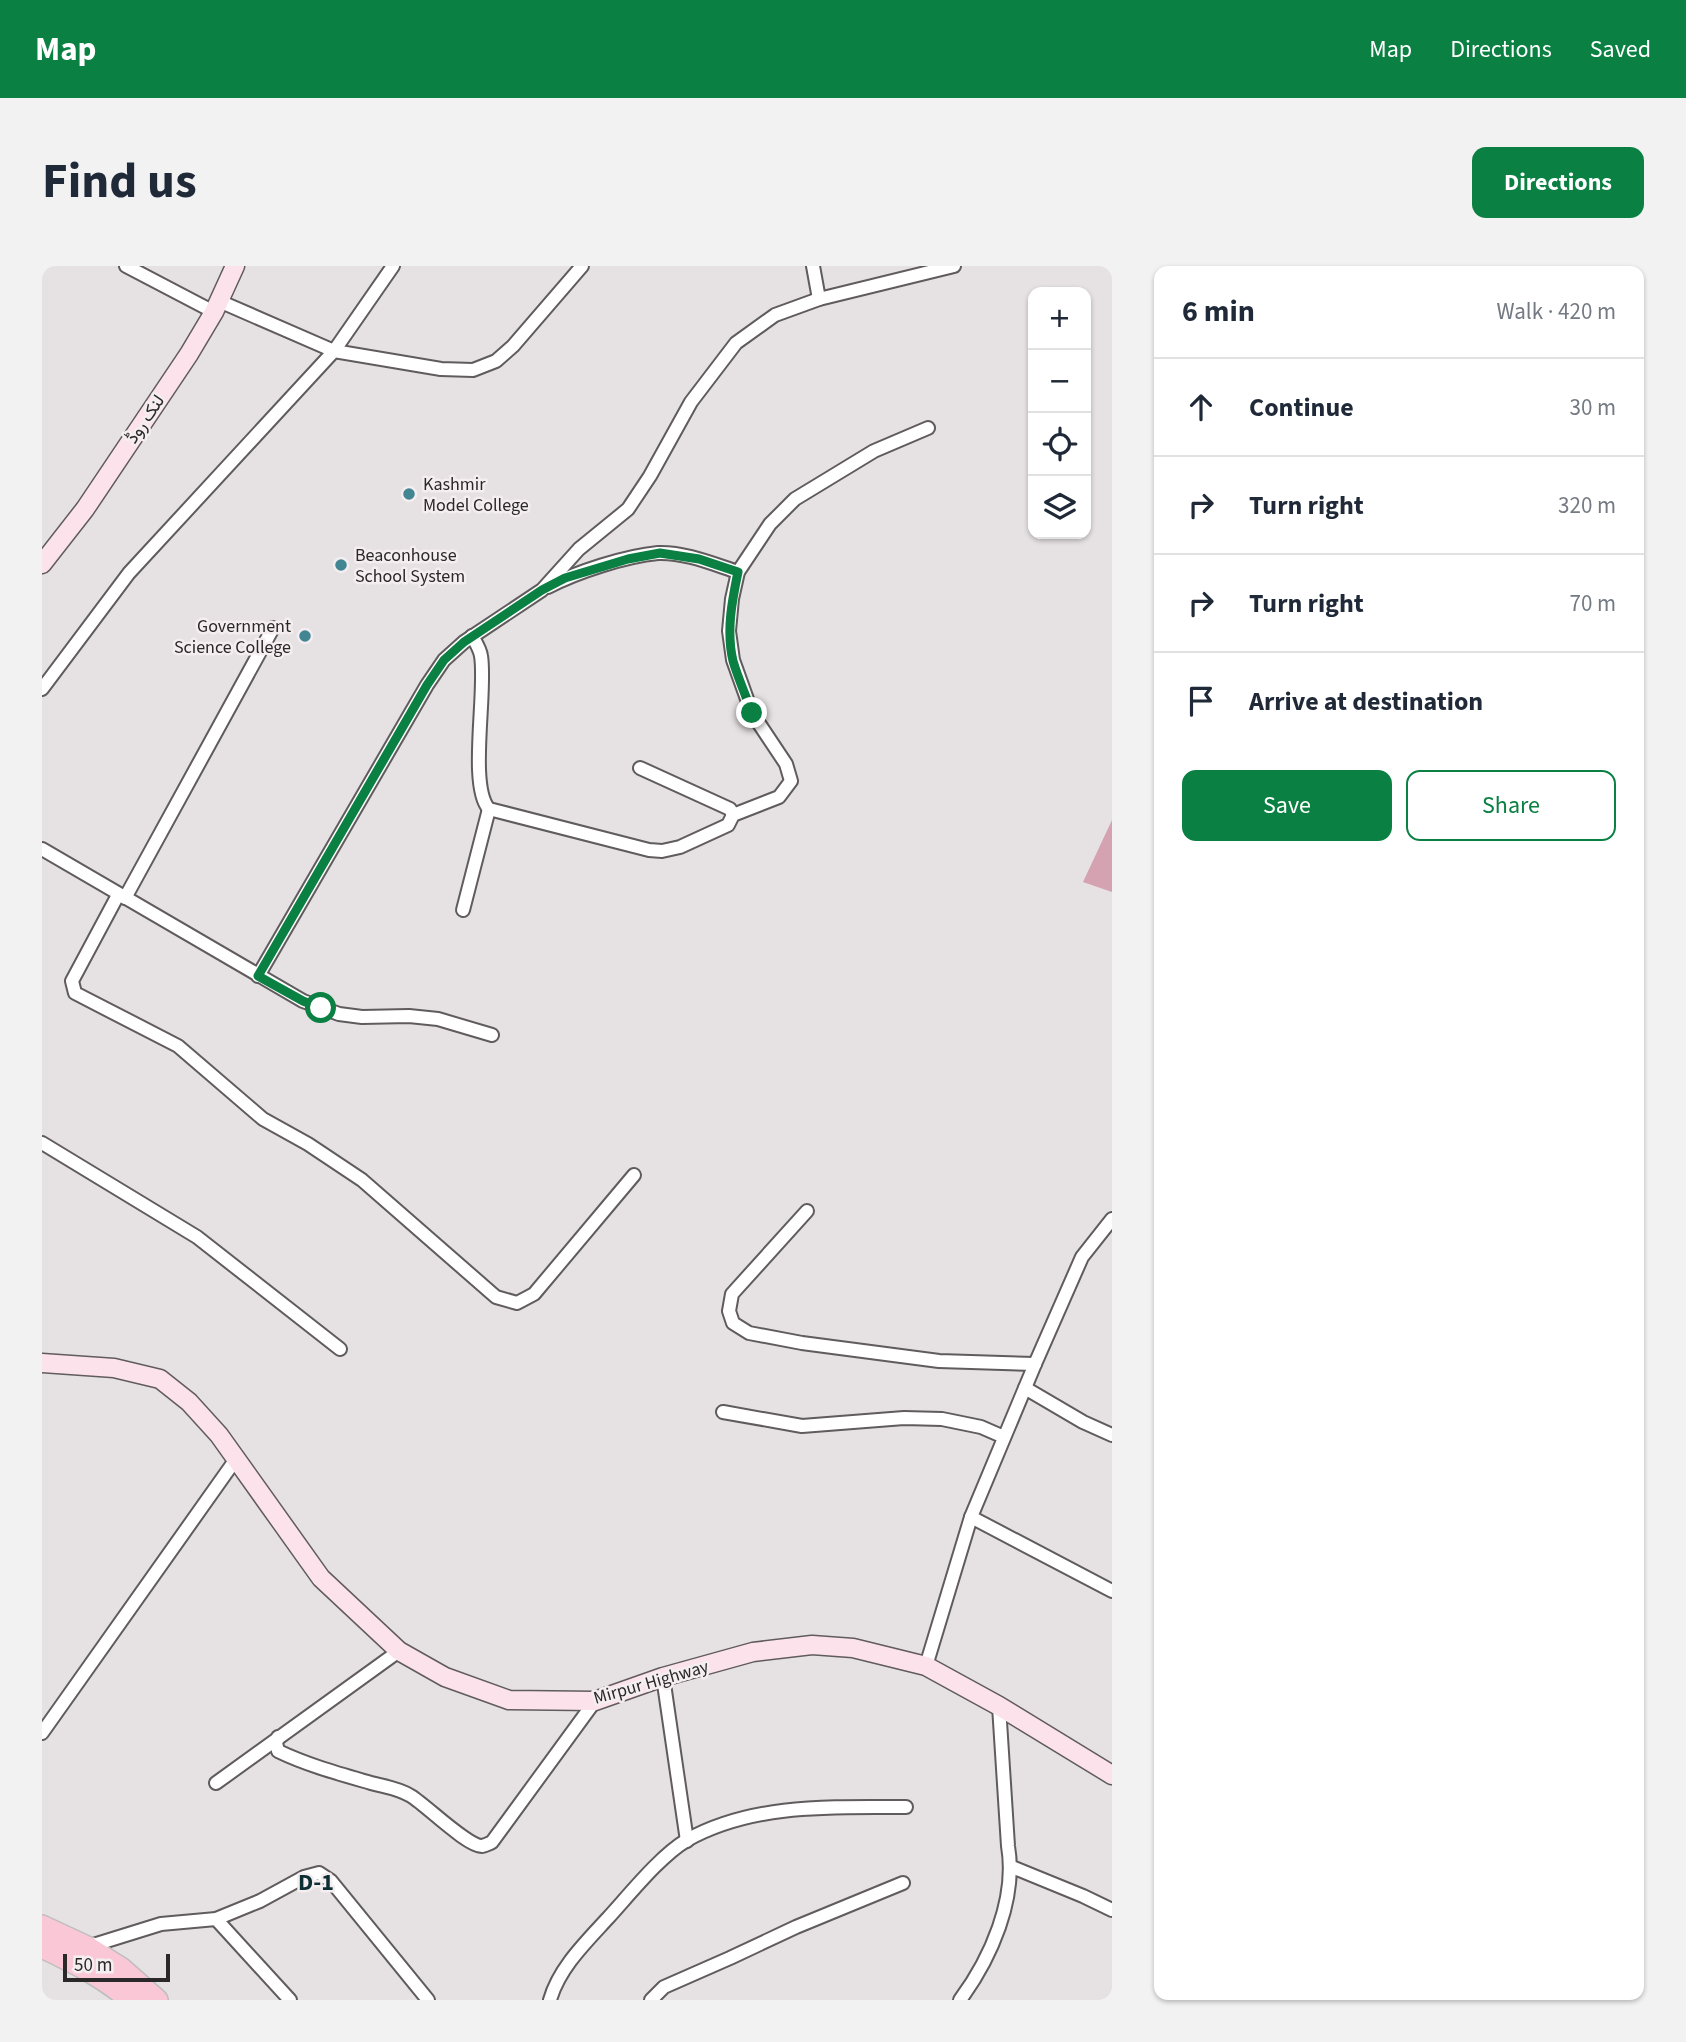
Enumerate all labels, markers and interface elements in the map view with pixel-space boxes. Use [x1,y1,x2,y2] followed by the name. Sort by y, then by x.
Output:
[35,26,96,73] text: Map
[1369,32,1412,67] text: Map
[1450,32,1552,67] text: Directions
[1590,32,1651,67] text: Saved
[42,147,197,217] text: Find us
[1472,147,1644,218] button: Directions
[1028,287,1091,539] map controls
[1028,287,1091,350] button: +
[1182,290,1255,333] text: 6 min
[1497,295,1616,328] text: Walk · 420 m
[1028,350,1091,413] button: −
[1182,388,1220,426] icon: ahead
[1249,389,1354,426] text: Continue
[120,390,171,449] street label: لنک روڈ
[1569,391,1616,424] text: 30 m
[1028,413,1091,476] button: locate
[423,472,529,518] place label: Kashmir Model College
[1028,476,1091,539] button: layers
[401,486,417,502] marker: Kashmir Model College
[1182,486,1220,524] icon: right
[1249,487,1364,524] text: Turn right
[1558,489,1616,522] text: 320 m
[355,543,465,589] place label: Beaconhouse School System
[333,557,349,573] marker: Beaconhouse School System
[1182,584,1220,622] icon: right
[1249,585,1364,622] text: Turn right
[1569,587,1616,620] text: 70 m
[174,614,291,660] place label: Government Science College
[297,628,313,644] marker: Government Science College
[1182,682,1220,720] icon: arrive
[1249,683,1483,720] text: Arrive at destination
[736,697,767,728] route end
[1182,770,1392,841] button: Save
[1406,770,1616,841] button: Share
[305,992,336,1023] route start
[591,1654,712,1711] street label: Mirpur Highway
[298,1865,334,1900] district label: D-1
[63,1951,170,1983] scale bar
[74,1952,112,1979] text: 50 m

